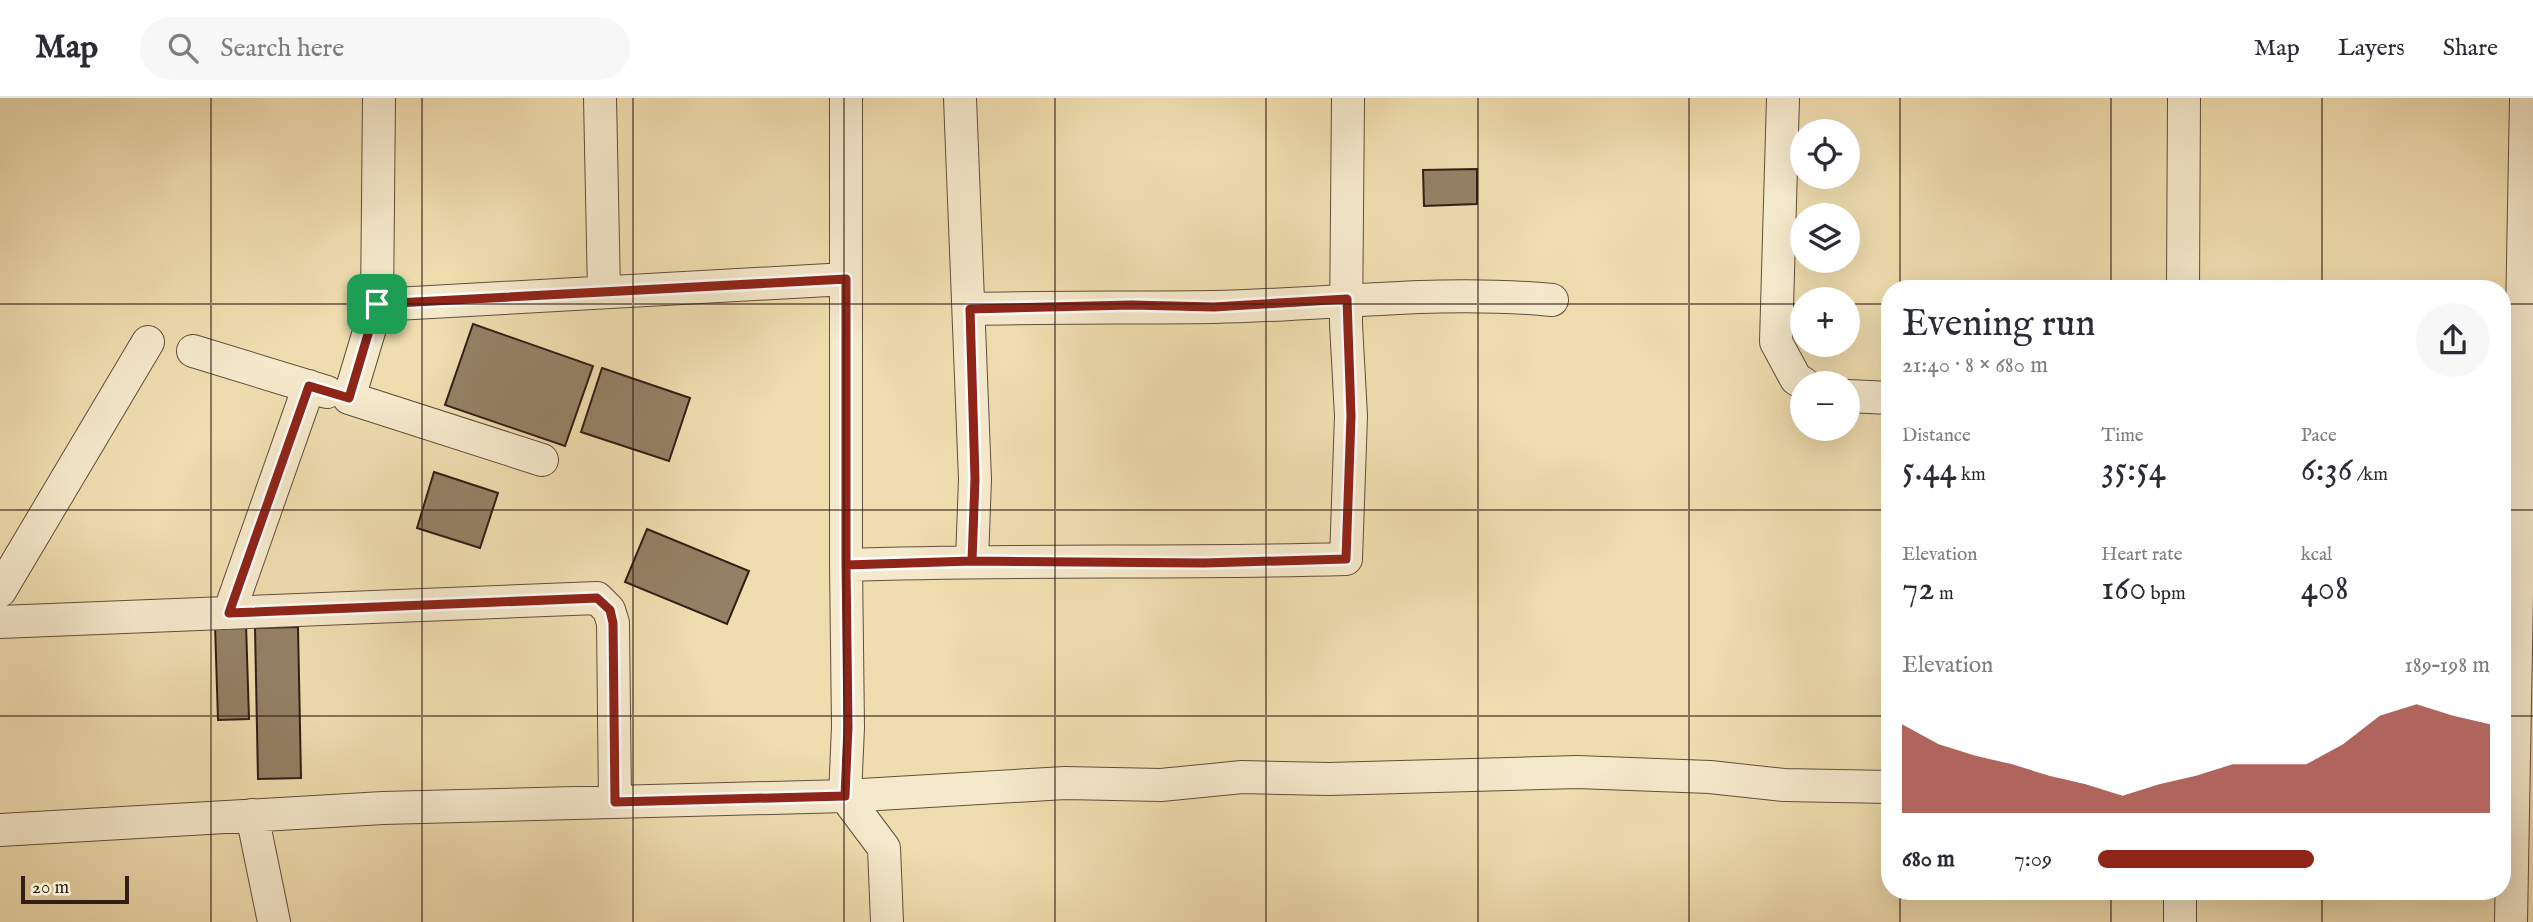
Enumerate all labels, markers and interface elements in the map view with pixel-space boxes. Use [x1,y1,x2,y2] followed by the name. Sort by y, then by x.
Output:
[140,17,630,80] search box
[35,27,98,69] text: Map
[164,29,202,67] icon: search
[220,32,344,65] text: Search here
[2254,33,2300,64] text: Map
[2338,33,2405,64] text: Layers
[2443,33,2498,64] text: Share
[1790,119,1860,441] map controls
[1790,119,1860,189] button: locate
[1790,203,1860,273] button: layers
[347,274,407,334] pin
[358,285,396,323] icon: arrive
[1790,287,1860,357] button: +
[1902,301,2096,349] text: Evening run
[2416,303,2490,377] button: share
[1902,351,2048,380] text: 21:40 · 8 × 680 m
[1790,371,1860,441] button: −
[1902,424,1971,448] text: Distance
[2101,424,2144,448] text: Time
[2301,424,2337,448] text: Pace
[1902,448,1957,493] text: 5.44
[2101,448,2166,493] text: 35:54
[2301,448,2353,493] text: 6:36
[1957,463,1986,487] text: km
[2353,463,2388,487] text: /km
[1902,543,1977,567] text: Elevation
[2101,543,2182,567] text: Heart rate
[2301,543,2332,567] text: kcal
[1902,567,1935,612] text: 72
[2101,567,2146,612] text: 160
[2301,567,2349,612] text: 408
[1935,582,1954,606] text: m
[2146,582,2186,606] text: bpm
[1902,651,1993,680] text: Elevation
[2404,651,2490,680] text: 189–198 m
[1902,845,1955,874] text: 680 m
[2014,845,2052,874] text: 7:09
[21,873,130,905] scale bar
[32,876,69,900] text: 20 m

